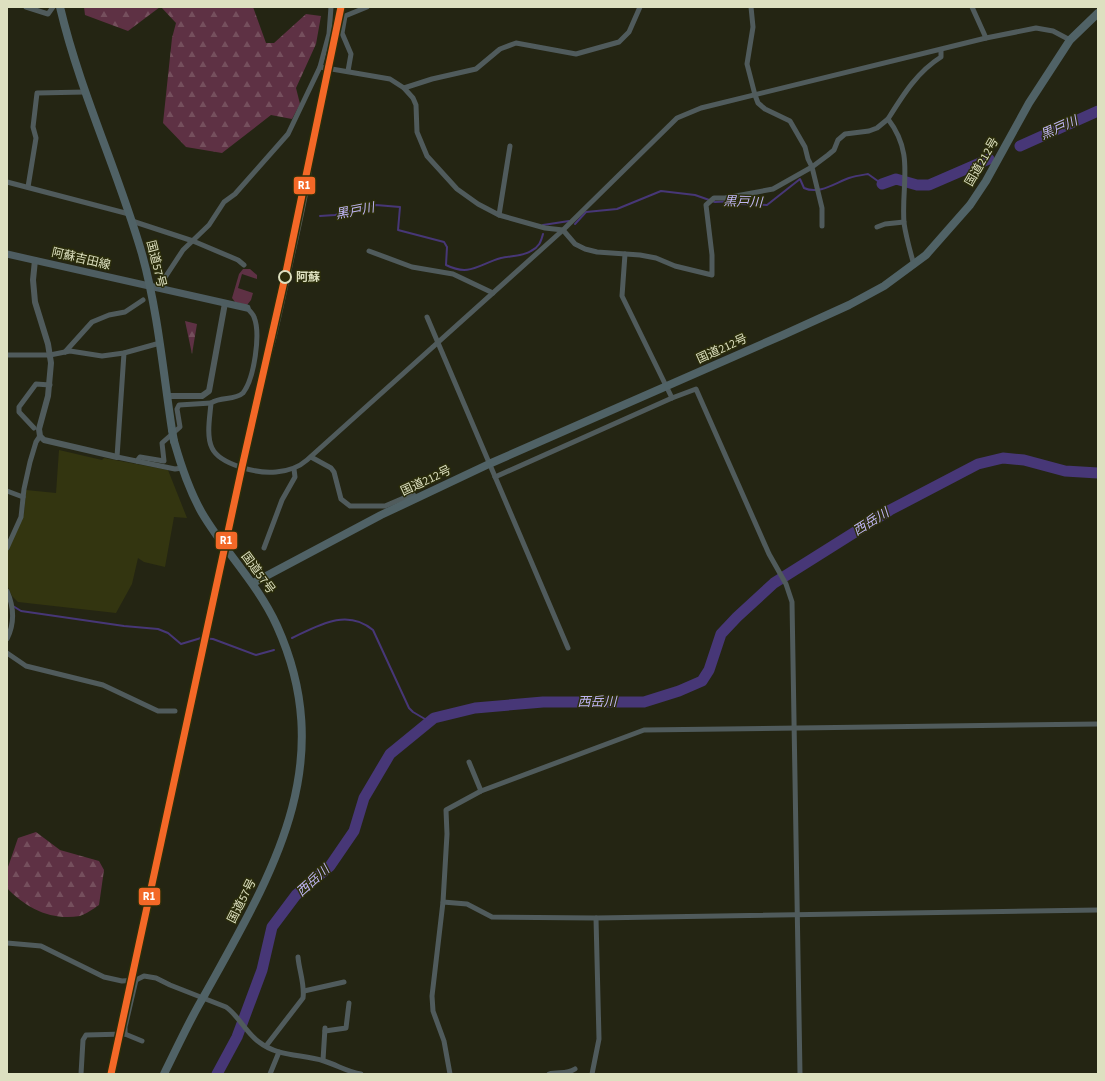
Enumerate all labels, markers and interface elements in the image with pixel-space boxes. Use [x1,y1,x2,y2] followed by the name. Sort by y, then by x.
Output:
[1038,111,1082,144] water label: 黒戸川
[961,134,1003,190] street label: 国道212号
[293,176,316,195] line badge: R1
[298,178,310,193] text: R1
[723,192,765,212] water label: 黒戸川
[334,198,378,224] water label: 黒戸川
[142,239,170,289] street label: 国道57号
[50,244,112,274] street label: 阿蘇吉田線
[296,269,320,286] place label: 阿蘇
[278,270,292,284] marker: 阿蘇
[694,330,750,368] street label: 国道212号
[398,462,454,500] street label: 国道212号
[850,503,894,540] water label: 西岳川
[215,531,238,550] line badge: R1
[220,533,232,548] text: R1
[237,549,279,597] street label: 国道57号
[577,693,618,711] water label: 西岳川
[292,860,335,901] water label: 西岳川
[224,876,260,926] street label: 国道57号
[138,887,161,906] line badge: R1
[143,889,155,904] text: R1

